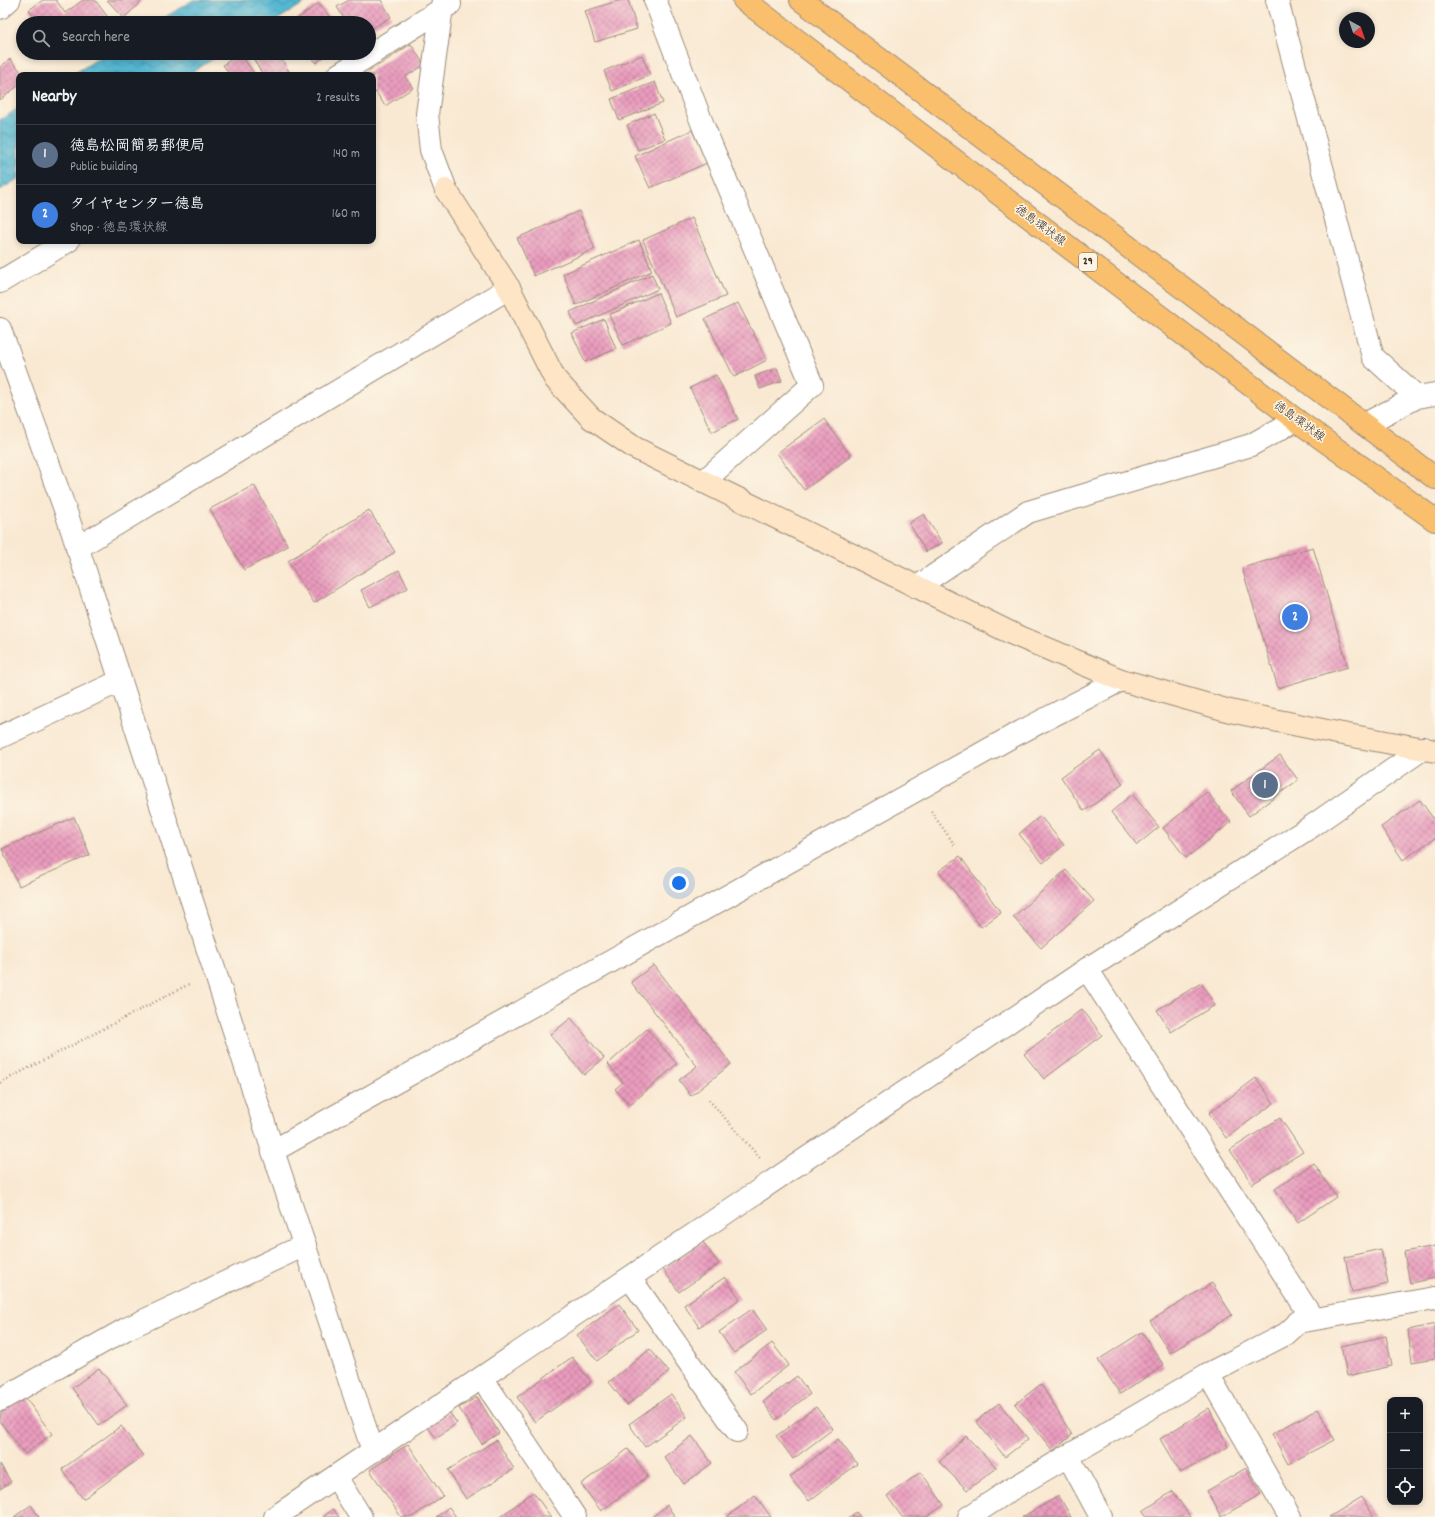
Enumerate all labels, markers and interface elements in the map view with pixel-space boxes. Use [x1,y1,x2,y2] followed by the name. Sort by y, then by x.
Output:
[1339,12,1375,48] north arrow
[16,16,376,60] search box
[30,27,52,49] icon: search
[62,27,130,49] text: Search here
[32,86,76,110] text: Nearby
[316,89,360,108] text: 2 results
[70,136,205,158] text: 徳島松岡簡易郵便局
[44,145,46,164] text: 1
[333,145,360,164] text: 140 m
[70,158,138,177] text: Public building
[70,194,204,216] text: タイヤセンター徳島
[1011,201,1069,251] street label: 徳島環状線
[42,205,48,224] text: 2
[332,205,360,224] text: 160 m
[70,219,167,238] text: Shop · 徳島環状線
[1079,253,1097,271] road number: 29
[1270,397,1328,447] street label: 徳島環状線
[1282,602,1308,632] pin: 2
[1252,770,1278,800] pin: 1
[669,873,689,893] your location
[1387,1397,1423,1505] map controls
[1387,1397,1423,1433] button: +
[1387,1433,1423,1469] button: −
[1387,1469,1423,1505] button: locate

